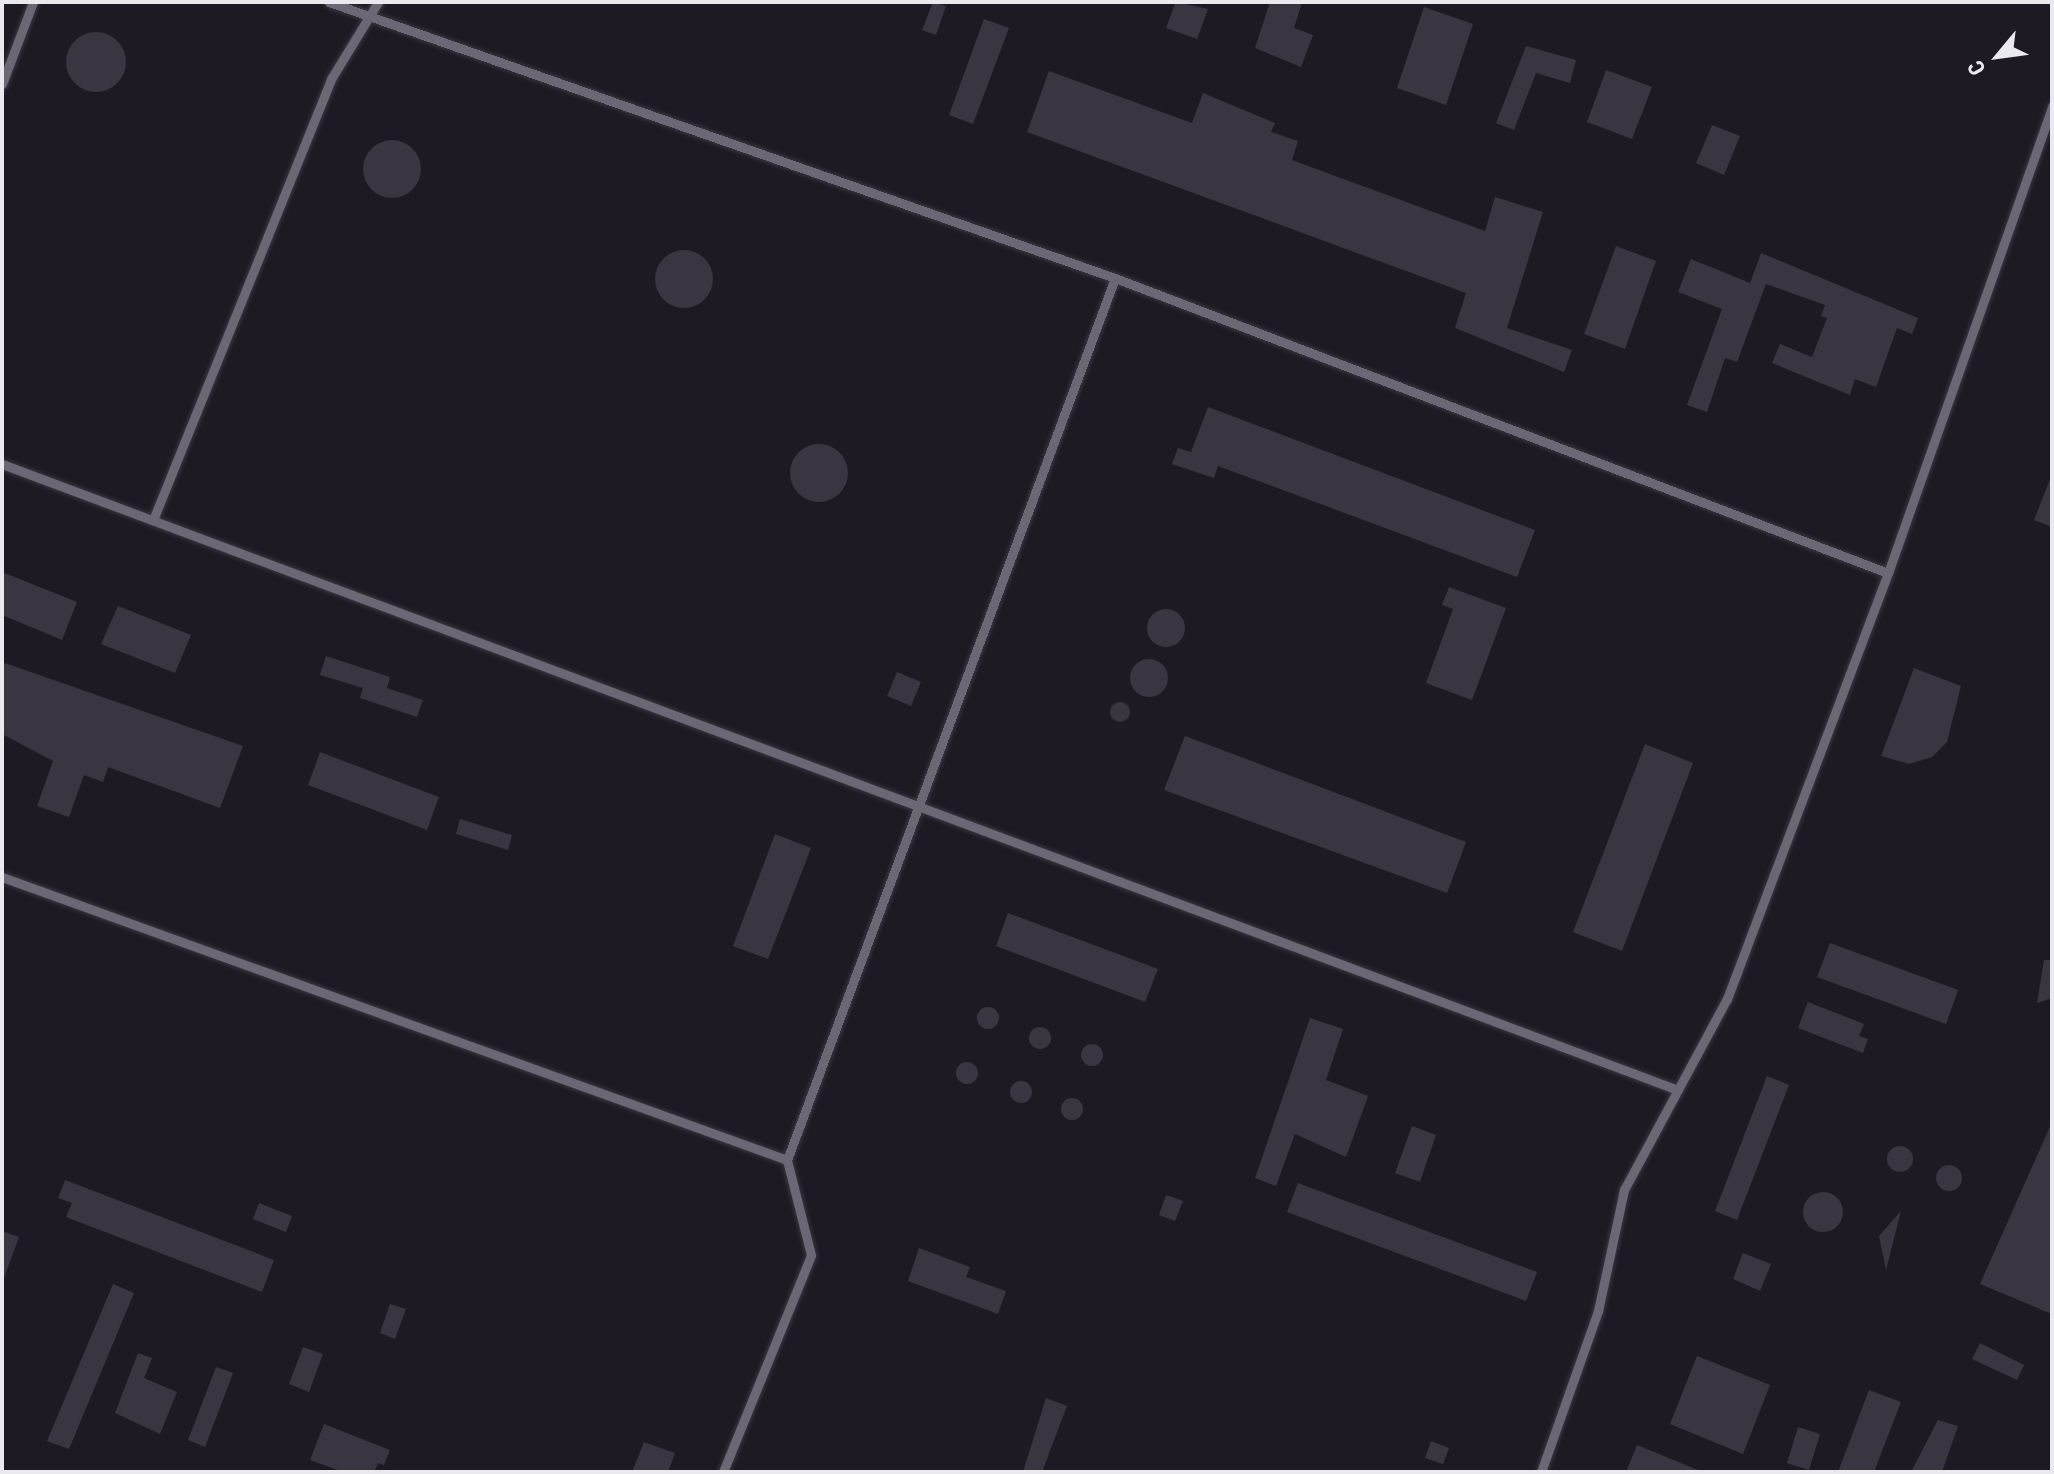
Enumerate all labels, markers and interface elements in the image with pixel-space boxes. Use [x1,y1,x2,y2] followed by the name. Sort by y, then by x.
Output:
[1958,16,2038,96] north arrow
[1963,56,1991,79] text: С

